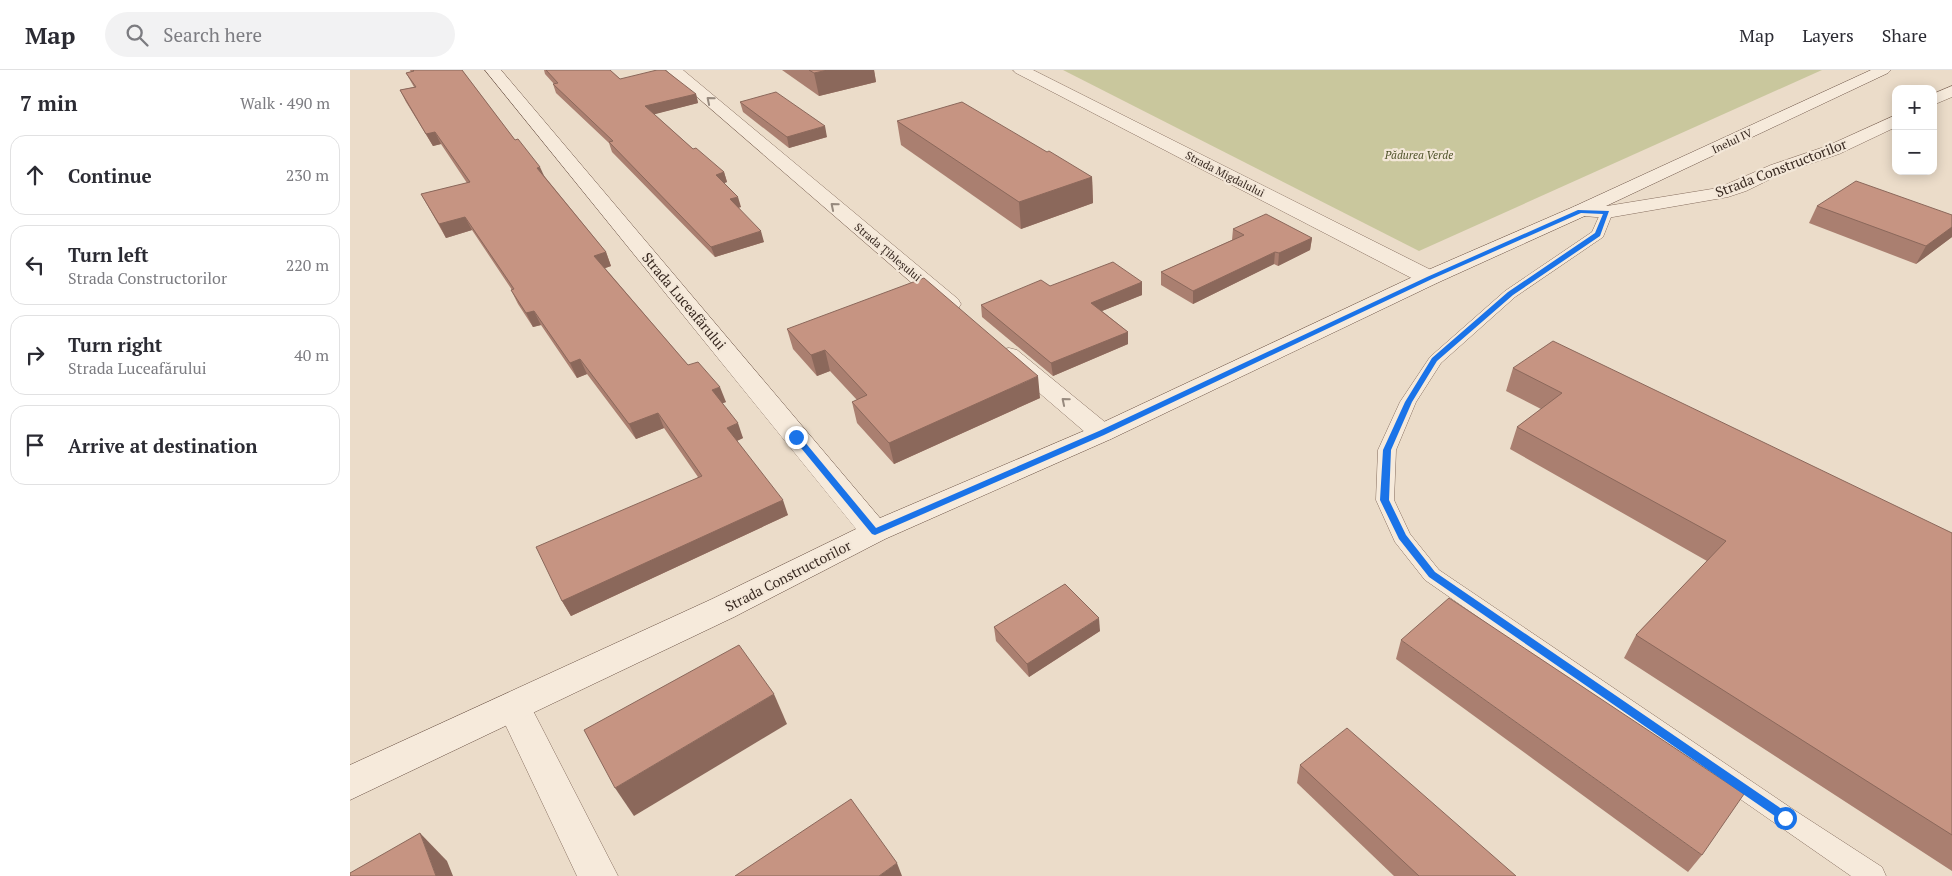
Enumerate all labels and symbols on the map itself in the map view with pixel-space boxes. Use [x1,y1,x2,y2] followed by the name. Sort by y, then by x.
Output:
[707,98,716,106] one-way arrow
[1710,125,1755,156] street label: Inelul IV
[1712,134,1850,201] street label: Strada Constructorilor
[1183,148,1267,200] street label: Strada Migdalului
[1384,148,1453,162] park label: Pădurea Verde
[831,203,840,211] one-way arrow
[851,220,924,285] street label: Strada Țibleșului
[638,248,731,353] street label: Strada Luceafărului
[1061,398,1070,407] one-way arrow
[785,426,808,449] route end
[721,535,855,616] street label: Strada Constructorilor
[1774,807,1797,830] route start

